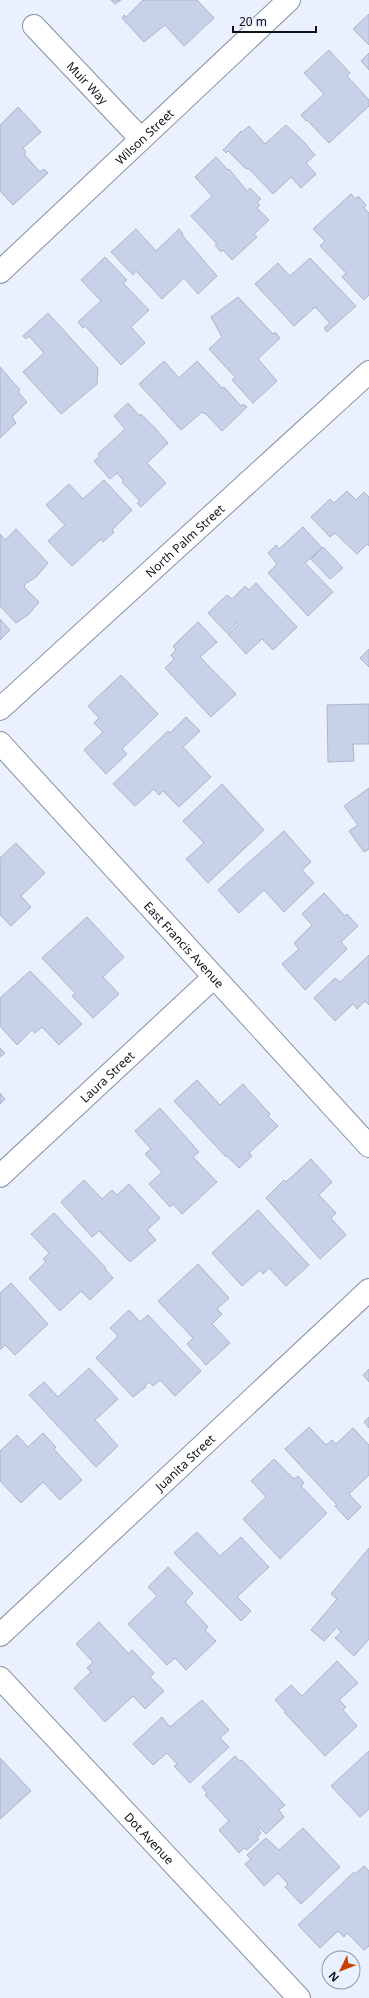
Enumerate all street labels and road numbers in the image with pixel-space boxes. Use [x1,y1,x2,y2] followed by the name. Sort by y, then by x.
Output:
[63,57,113,108] street label: Muir Way
[111,104,178,168] street label: Wilson Street
[141,500,228,581] street label: North Palm Street
[140,897,228,991] street label: East Francis Avenue
[76,1047,138,1106] street label: Laura Street
[151,1430,219,1495] street label: Juanita Street
[121,1808,178,1868] street label: Dot Avenue

